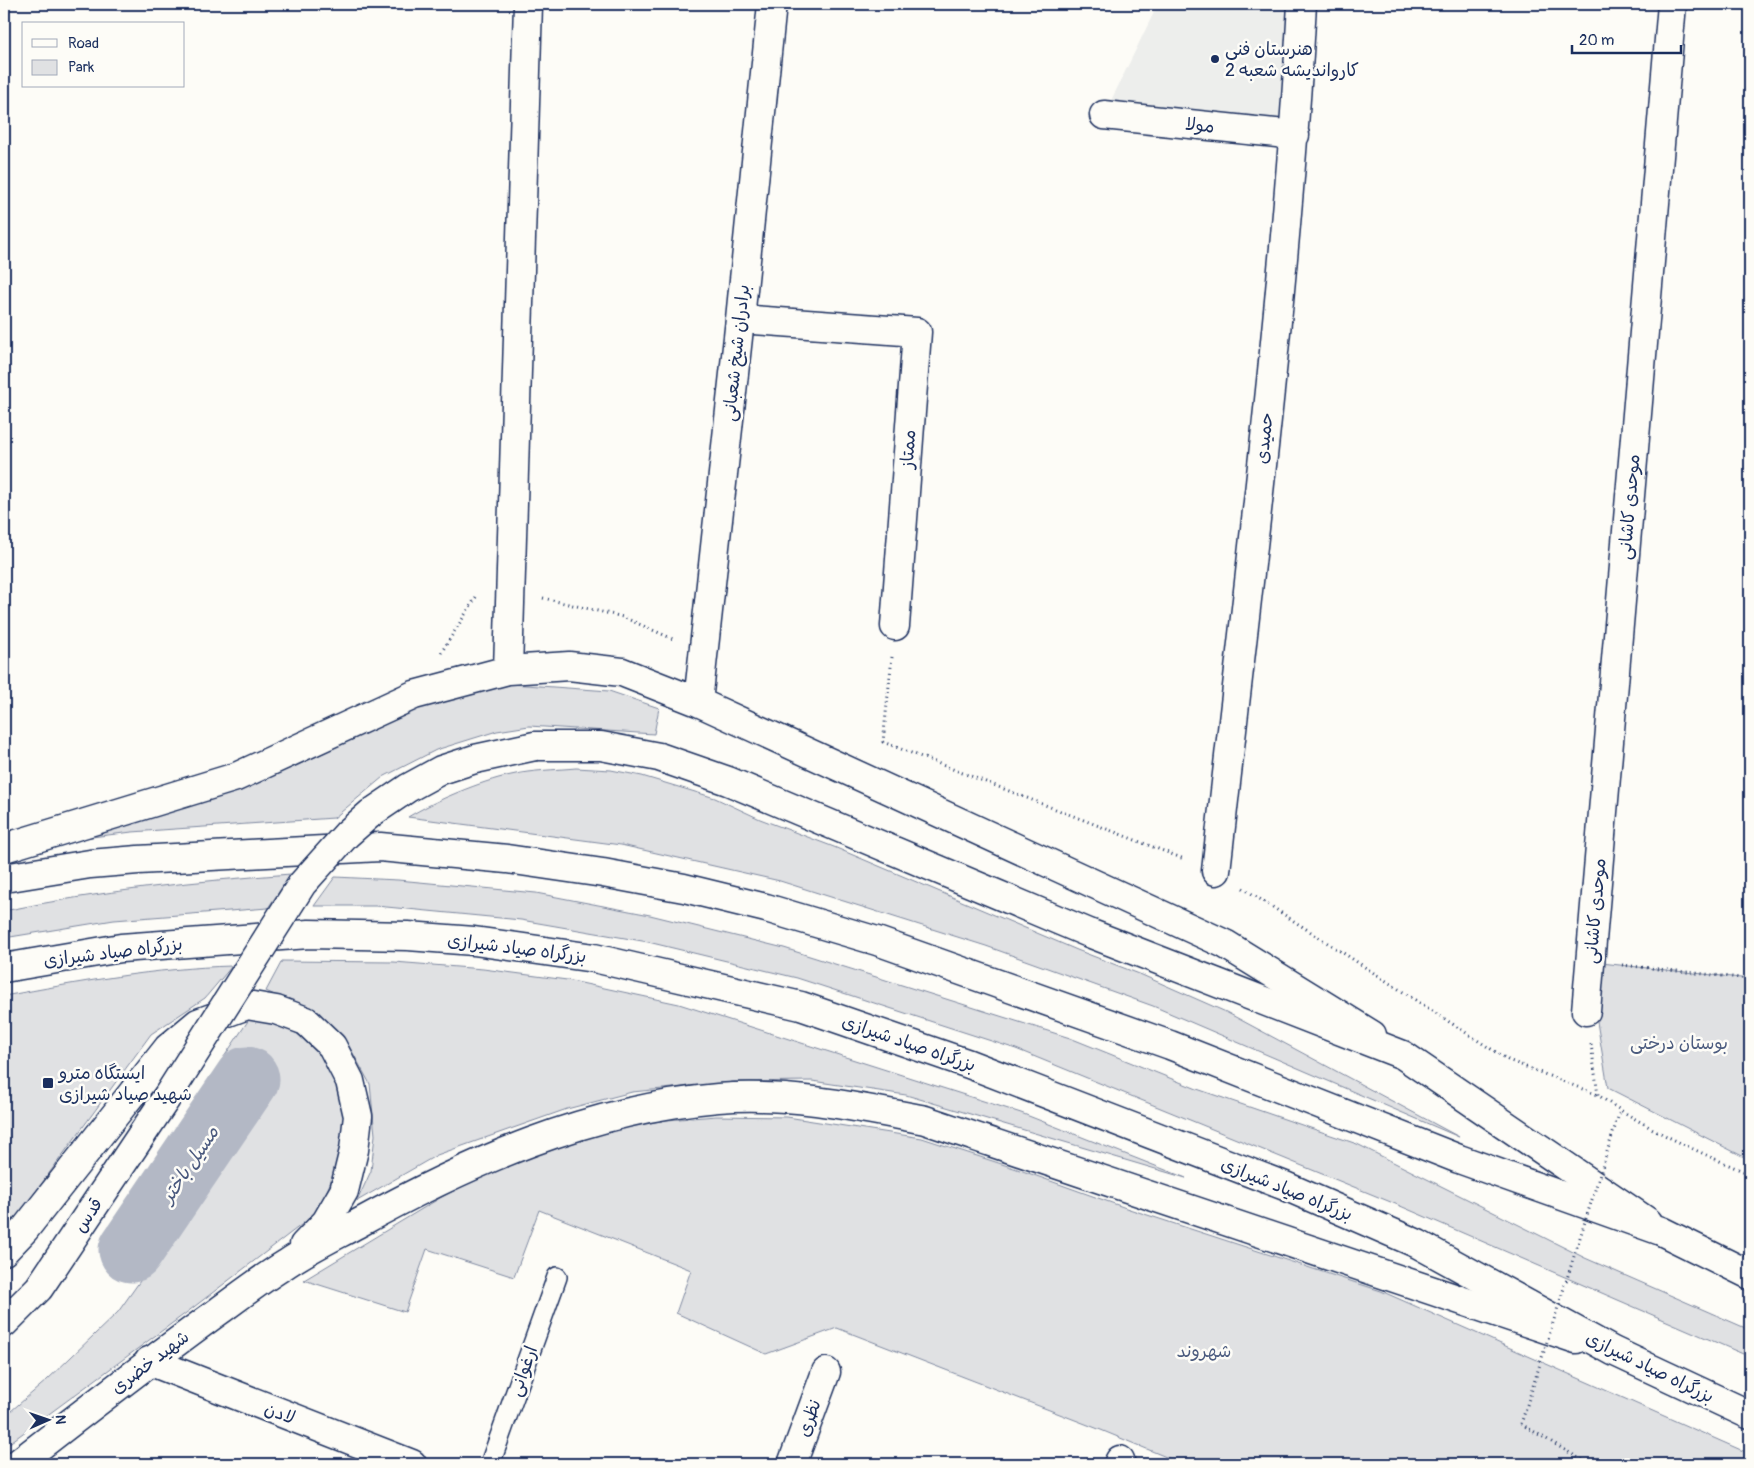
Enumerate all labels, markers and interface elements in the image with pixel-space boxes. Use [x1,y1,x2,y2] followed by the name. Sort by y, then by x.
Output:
[22,22,185,88] legend
[1572,22,1680,54] scale bar
[1579,31,1614,50] text: 20 m
[68,34,99,53] text: Road
[1225,38,1359,82] place label: هنرستان فنی کارواندیشه شعبه 2
[1209,53,1221,65] marker: هنرستان فنی کارواندیشه شعبه 2
[68,58,95,77] text: Park
[1184,113,1216,138] street label: مولا
[718,283,755,423] street label: برادران شیخ شعبانی
[1250,411,1279,465] street label: حمیدی
[896,429,921,471] street label: ممتاز
[1613,453,1646,561] street label: موحدی کاشانی
[1579,857,1612,965] street label: موحدی کاشانی
[446,929,588,968] street label: بزرگراه صیاد شیرازی
[42,933,184,972] street label: بزرگراه صیاد شیرازی
[839,1010,979,1077] street label: بزرگراه صیاد شیرازی
[1630,1032,1728,1055] park label: بوستان درختی
[57,1062,192,1106] place label: ایستگاه مترو شهید صیاد شیرازی
[41,1076,55,1090] marker: ایستگاه مترو شهید صیاد شیرازی
[154,1122,224,1209] water label: مسیل باختر
[1218,1153,1356,1226] street label: بزرگراه صیاد شیرازی
[69,1194,108,1237] street label: قدس
[107,1325,194,1399] street label: شهید خضری
[1582,1326,1718,1408] street label: بزرگراه صیاد شیرازی
[1176,1340,1232,1363] park label: شهروند
[504,1343,543,1400] street label: ارغوانی
[22,1396,72,1446] north arrow
[792,1396,827,1440] street label: نظری
[261,1397,298,1430] street label: لادن
[52,1415,69,1425] text: N

